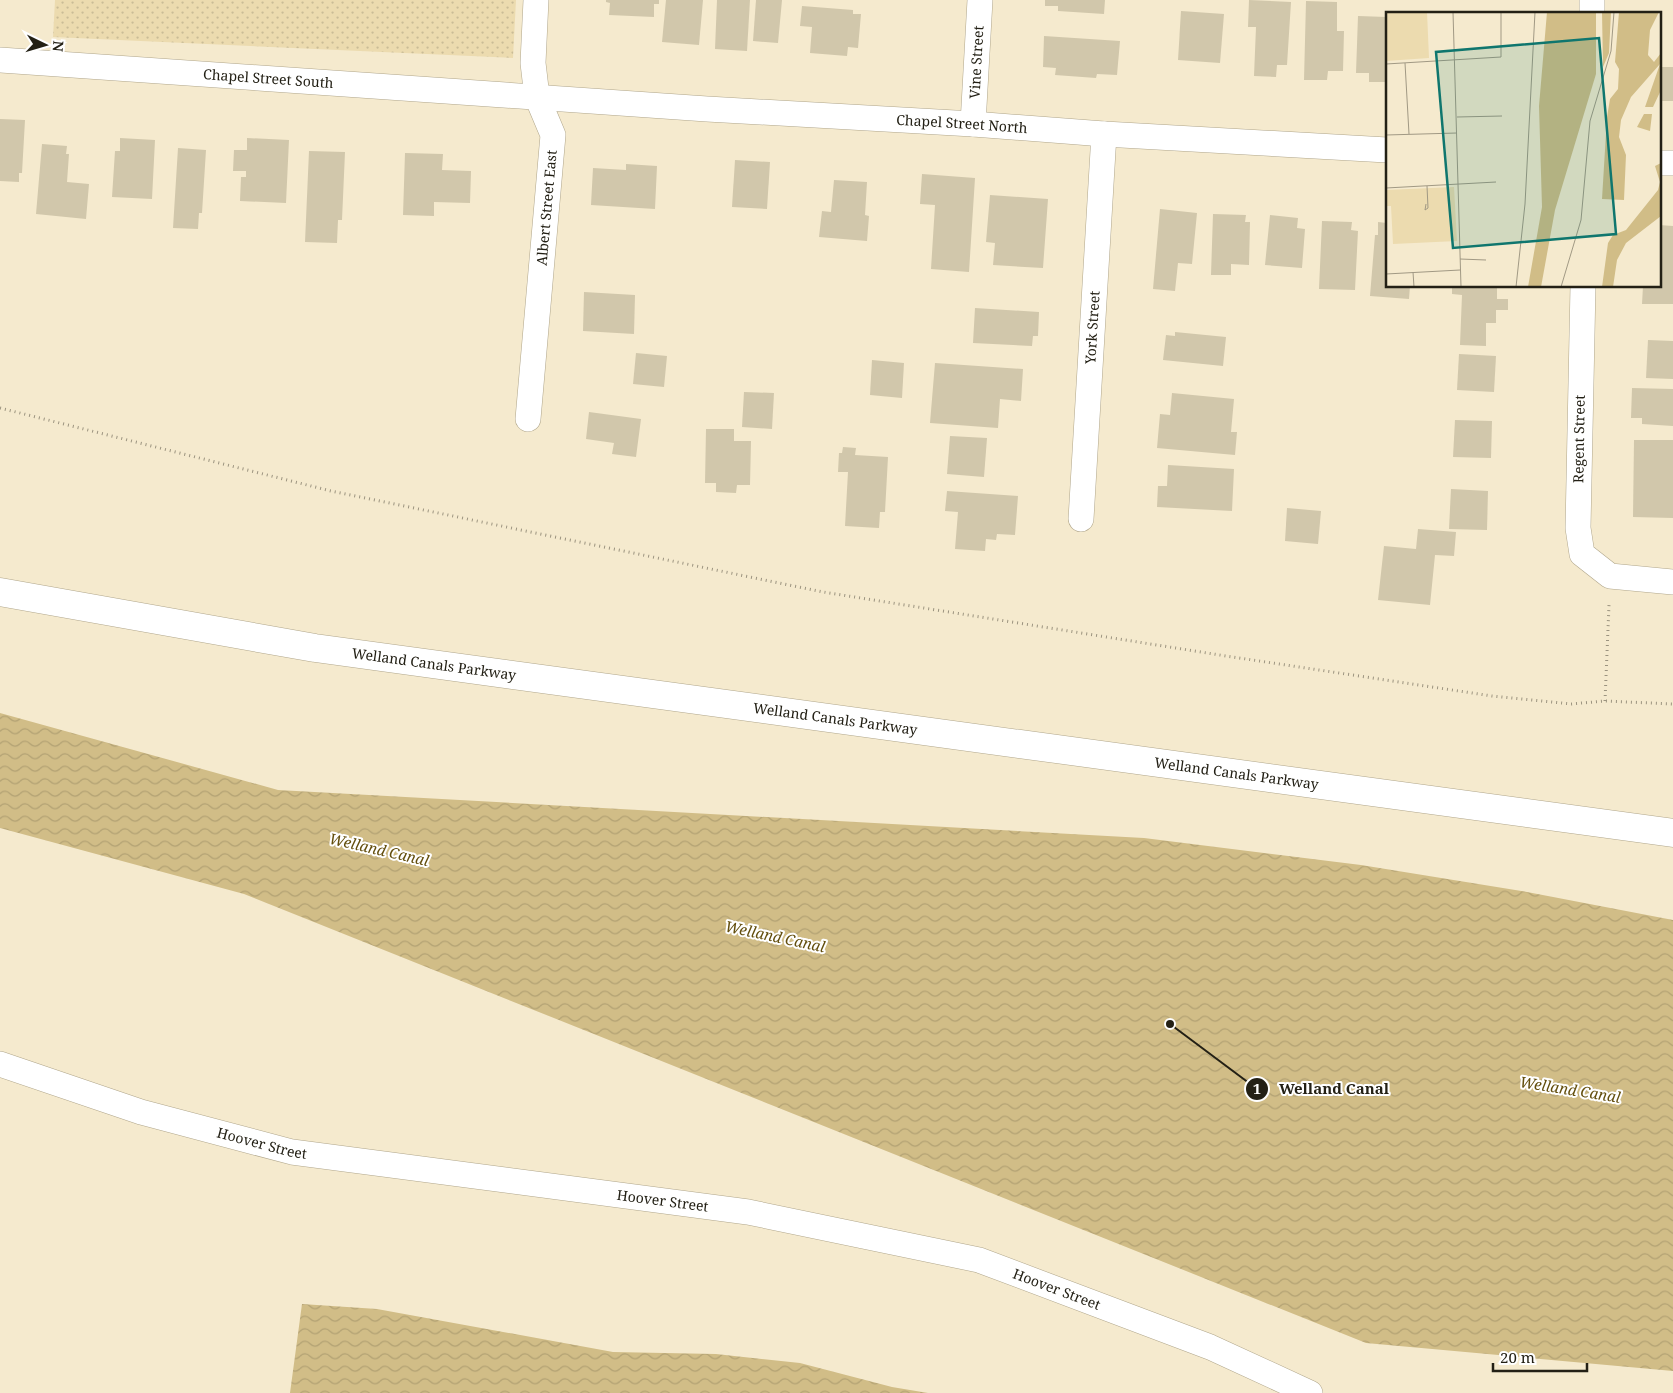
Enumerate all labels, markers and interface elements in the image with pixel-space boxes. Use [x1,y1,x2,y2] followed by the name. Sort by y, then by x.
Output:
[1386,12,1660,288] inset map
[20,20,70,70] north arrow
[964,25,988,99] street label: Vine Street
[49,40,68,53] text: N
[203,64,334,92] street label: Chapel Street South
[896,110,1028,137] street label: Chapel Street North
[532,149,561,266] street label: Albert Street East
[1080,290,1104,366] street label: York Street
[1568,395,1589,483] street label: Regent Street
[351,643,517,684] street label: Welland Canals Parkway
[752,698,919,739] street label: Welland Canals Parkway
[1153,752,1320,794] street label: Welland Canals Parkway
[327,828,432,870] water label: Welland Canal
[723,916,828,956] water label: Welland Canal
[1518,1071,1622,1107] water label: Welland Canal
[1244,1074,1400,1104] callout: Welland Canal
[1253,1078,1261,1098] text: 1
[1279,1078,1390,1098] text: Welland Canal
[215,1123,308,1163] street label: Hoover Street
[616,1185,710,1216] street label: Hoover Street
[1010,1264,1103,1314] street label: Hoover Street
[1493,1340,1587,1372] scale bar
[1500,1347,1535,1367] text: 20 m

